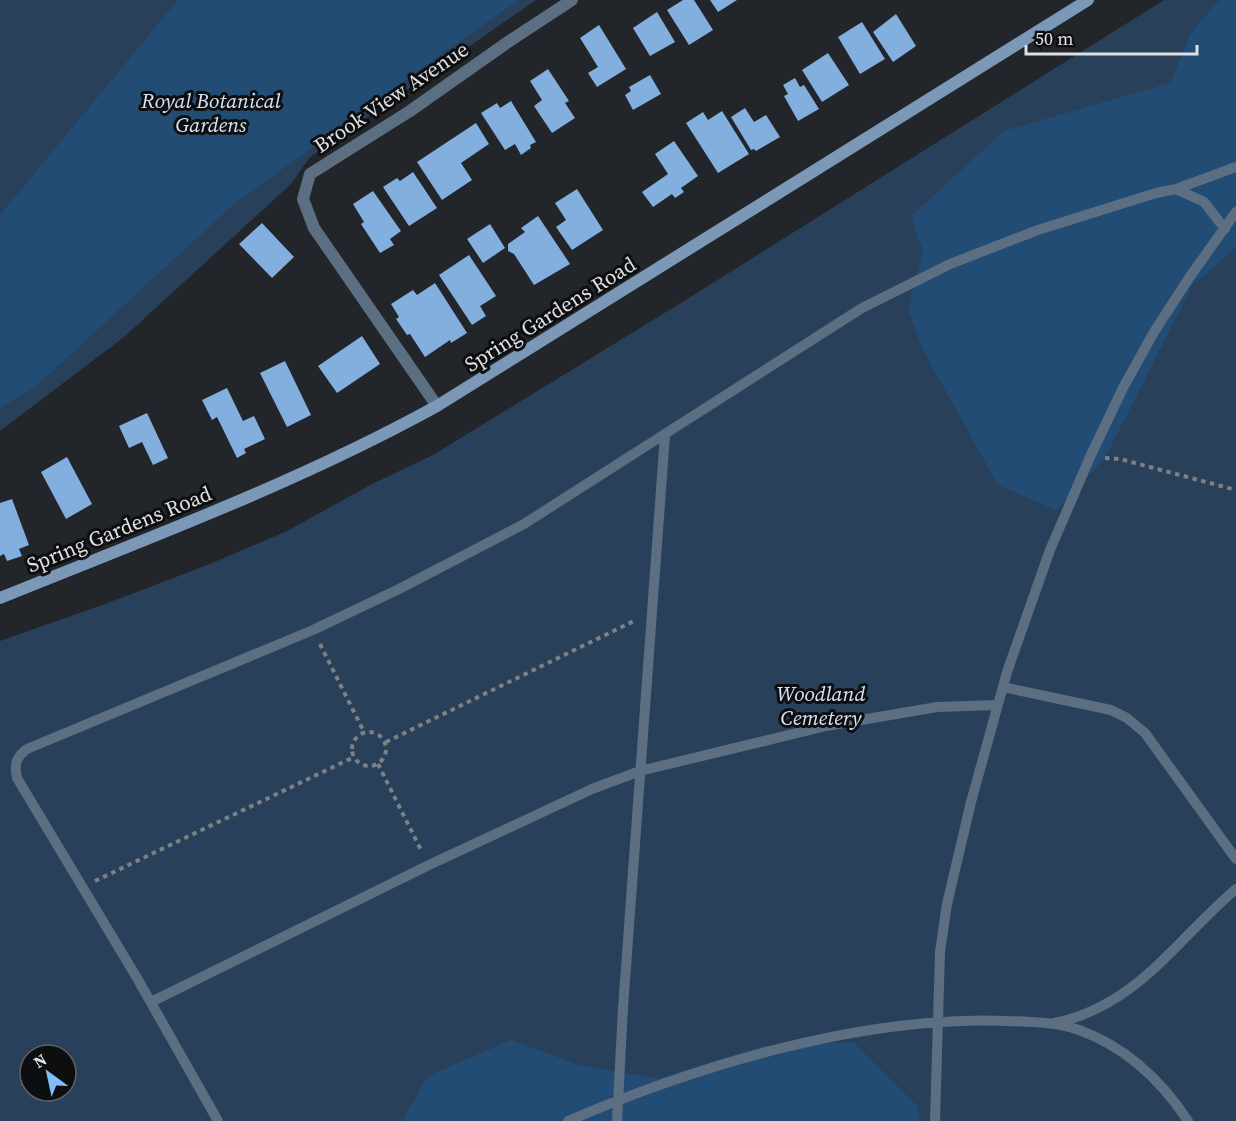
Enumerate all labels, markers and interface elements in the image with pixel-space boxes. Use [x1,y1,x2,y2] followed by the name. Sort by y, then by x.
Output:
[1026,18,1197,56] scale bar
[1035,26,1073,51] text: 50 m
[308,34,474,160] street label: Brook View Avenue
[140,86,281,139] park label: Royal Botanical Gardens
[459,249,641,378] street label: Spring Gardens Road
[22,479,216,579] street label: Spring Gardens Road
[777,679,865,732] park label: Woodland Cemetery
[18,1043,78,1103] north arrow
[29,1048,51,1073] text: N

